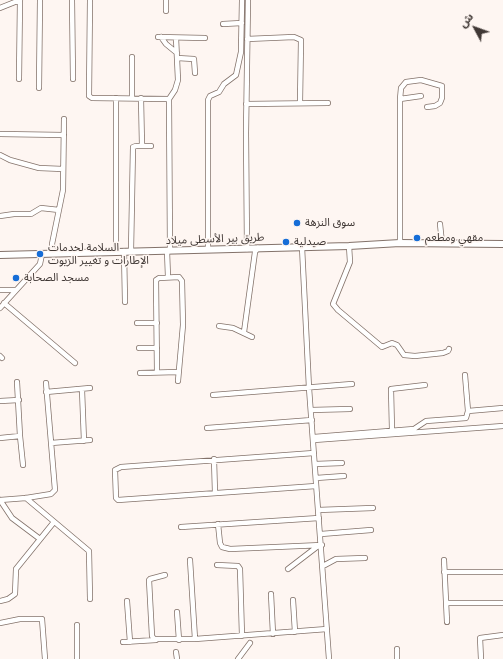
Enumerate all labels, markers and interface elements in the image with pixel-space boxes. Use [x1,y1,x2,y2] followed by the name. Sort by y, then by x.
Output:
[455,8,495,48] north arrow
[456,10,476,30] text: ش
[305,216,355,230] place label: سوق النزهة
[292,218,302,228] marker: سوق النزهة
[165,231,265,247] street label: طريق بير الأسطى ميلاد
[425,231,483,245] place label: مقهي ومطعم
[412,233,422,243] marker: مقهي ومطعم
[294,235,326,249] place label: صيدلية
[281,237,291,247] marker: صيدلية
[48,241,149,267] place label: السلامة لخدمات الإطارات و تغيير الزيوت
[35,249,45,259] marker: السلامة لخدمات الإطارات و تغيير الزيوت
[24,271,89,285] place label: مسجد الصحابة
[11,273,21,283] marker: مسجد الصحابة

